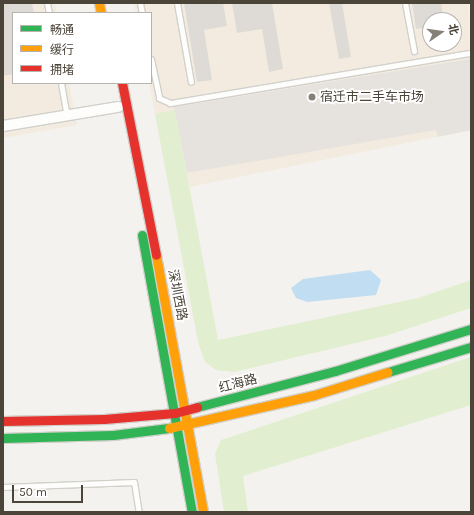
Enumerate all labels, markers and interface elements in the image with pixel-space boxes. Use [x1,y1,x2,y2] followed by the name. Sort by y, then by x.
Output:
[12,12,152,84] legend
[422,12,462,52] north arrow
[50,23,74,37] text: 畅通
[446,23,461,36] text: 北
[50,43,74,57] text: 缓行
[50,63,74,77] text: 拥堵
[320,89,424,105] place label: 宿迁市二手车市场
[307,92,317,102] marker: 宿迁市二手车市场
[164,268,190,322] street label: 深圳西路
[217,372,259,396] street label: 红海路
[14,477,85,503] scale bar
[19,485,47,499] text: 50 m

